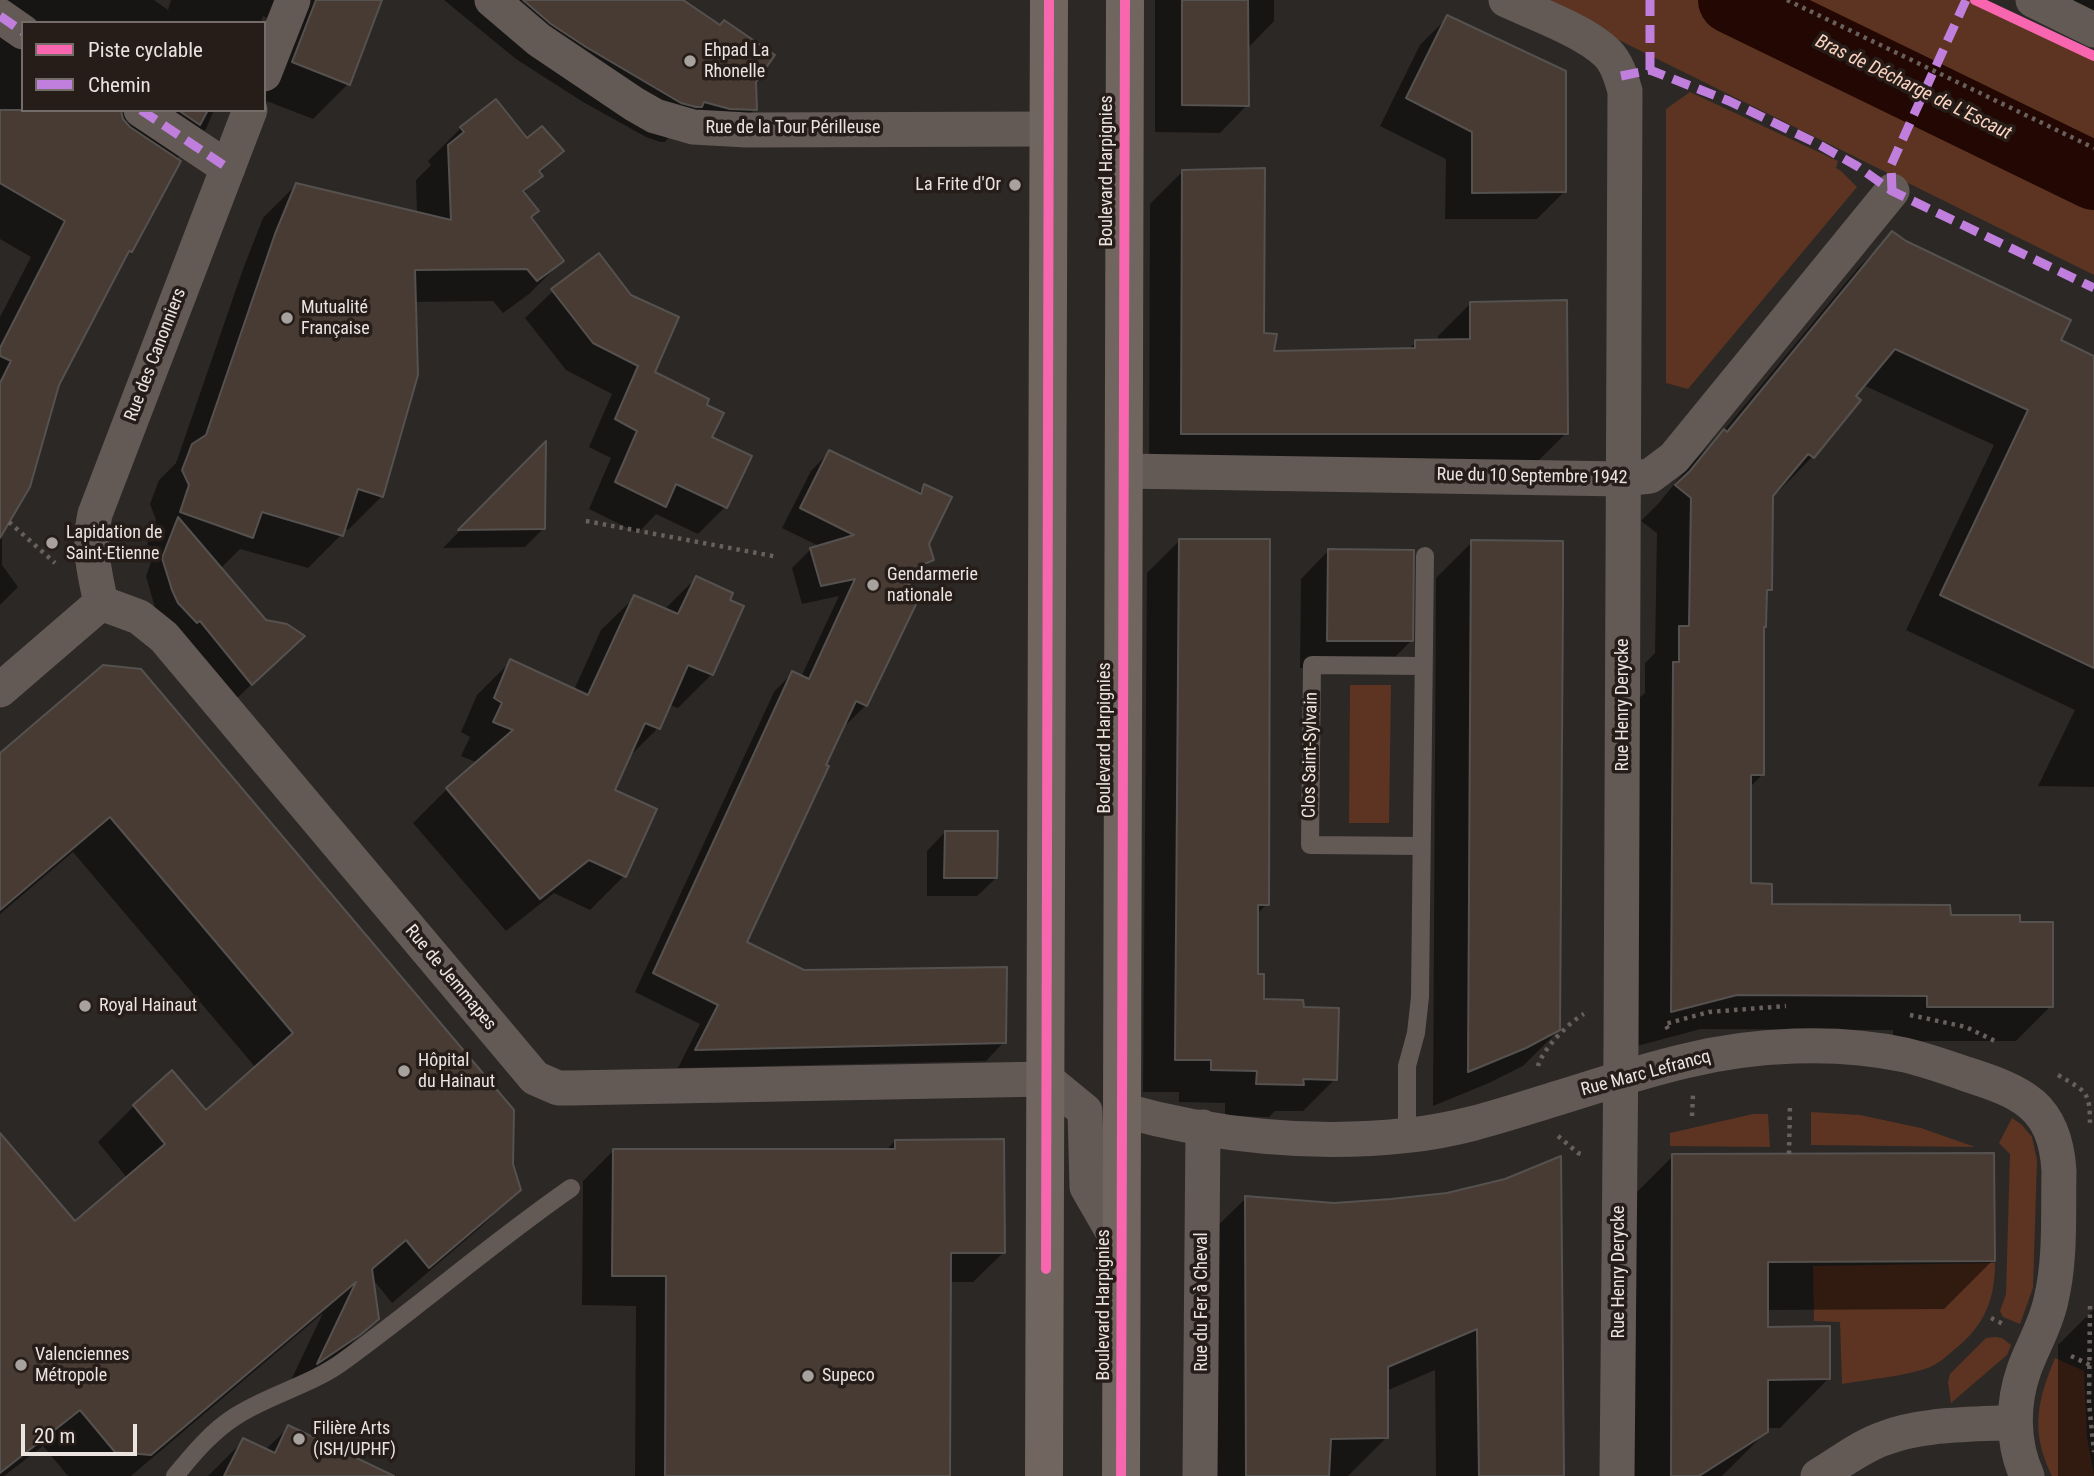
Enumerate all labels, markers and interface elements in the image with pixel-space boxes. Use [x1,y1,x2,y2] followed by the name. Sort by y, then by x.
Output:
[21,21,266,112] legend
[1811,31,2015,145] water label: Bras de Décharge de L'Escaut
[88,38,203,62] text: Piste cyclable
[704,40,769,82] place label: Ehpad La Rhonelle
[682,53,698,69] marker: Ehpad La Rhonelle
[88,73,151,97] text: Chemin
[1096,95,1118,247] street label: Boulevard Harpignies
[705,117,881,139] street label: Rue de la Tour Périlleuse
[915,174,1001,196] place label: La Frite d'Or
[1007,177,1023,193] marker: La Frite d'Or
[121,285,191,425] street label: Rue des Canonniers
[301,297,370,340] place label: Mutualité Française
[279,310,295,326] marker: Mutualité Française
[1436,465,1628,489] street label: Rue du 10 Septembre 1942
[66,522,162,564] place label: Lapidation de Saint-Etienne
[44,535,60,551] marker: Lapidation de Saint-Etienne
[887,564,978,606] place label: Gendarmerie nationale
[865,577,881,593] marker: Gendarmerie nationale
[1612,639,1634,771] street label: Rue Henry Derycke
[1094,662,1116,814] street label: Boulevard Harpignies
[1299,692,1323,818] street label: Clos Saint-Sylvain
[400,921,500,1035] street label: Rue de Jemmapes
[99,995,197,1017] place label: Royal Hainaut
[77,998,93,1014] marker: Royal Hainaut
[1579,1046,1713,1102] street label: Rue Marc Lefrancq
[418,1050,495,1092] place label: Hôpital du Hainaut
[396,1063,412,1079] marker: Hôpital du Hainaut
[1608,1206,1630,1338] street label: Rue Henry Derycke
[1093,1229,1115,1381] street label: Boulevard Harpignies
[1191,1232,1213,1372] street label: Rue du Fer à Cheval
[35,1344,130,1386] place label: Valenciennes Métropole
[13,1357,29,1373] marker: Valenciennes Métropole
[822,1365,875,1387] place label: Supeco
[800,1368,816,1384] marker: Supeco
[24,1410,140,1454] scale bar
[313,1418,396,1460] place label: Filière Arts (ISH/UPHF)
[34,1424,75,1448] text: 20 m
[291,1431,307,1447] marker: Filière Arts (ISH/UPHF)

